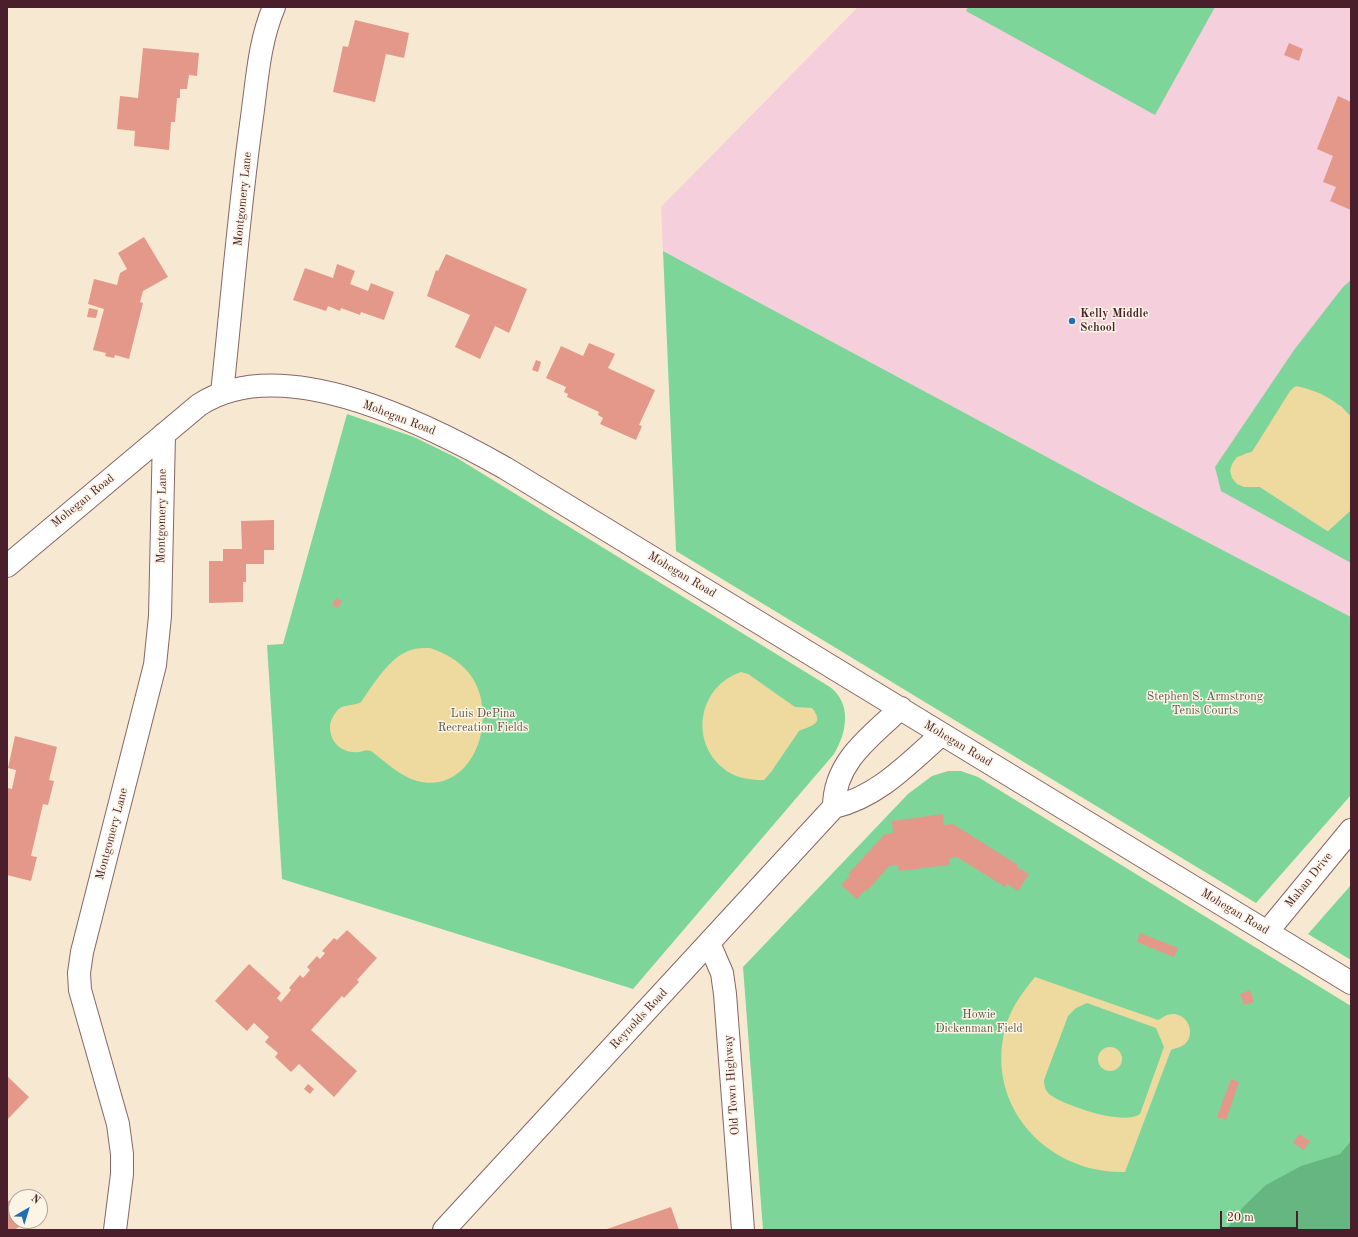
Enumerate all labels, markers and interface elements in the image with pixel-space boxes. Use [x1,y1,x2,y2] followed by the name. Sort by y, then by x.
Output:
[231,151,255,247] street label: Montgomery Lane
[1080,307,1148,335] place label: Kelly Middle School
[1067,316,1077,326] marker: Kelly Middle School
[360,397,438,439] street label: Mohegan Road
[154,468,170,564] street label: Montgomery Lane
[49,471,117,531] street label: Mohegan Road
[645,549,719,601] street label: Mohegan Road
[1147,690,1263,718] park label: Stephen S. Armstrong Tenis Courts
[438,707,528,735] park label: Luis DePina Recreation Fields
[921,718,995,770] street label: Mohegan Road
[93,786,131,882] street label: Montgomery Lane
[1282,849,1336,911] street label: Mahan Drive
[1198,886,1272,938] street label: Mohegan Road
[607,986,671,1052] street label: Reynolds Road
[935,1008,1023,1036] park label: Howie Dickenman Field
[721,1034,743,1136] street label: Old Town Highway
[8,1189,48,1229] north arrow
[28,1193,42,1207] text: N
[1222,1203,1300,1229] scale bar
[1227,1212,1254,1224] text: 20 m

